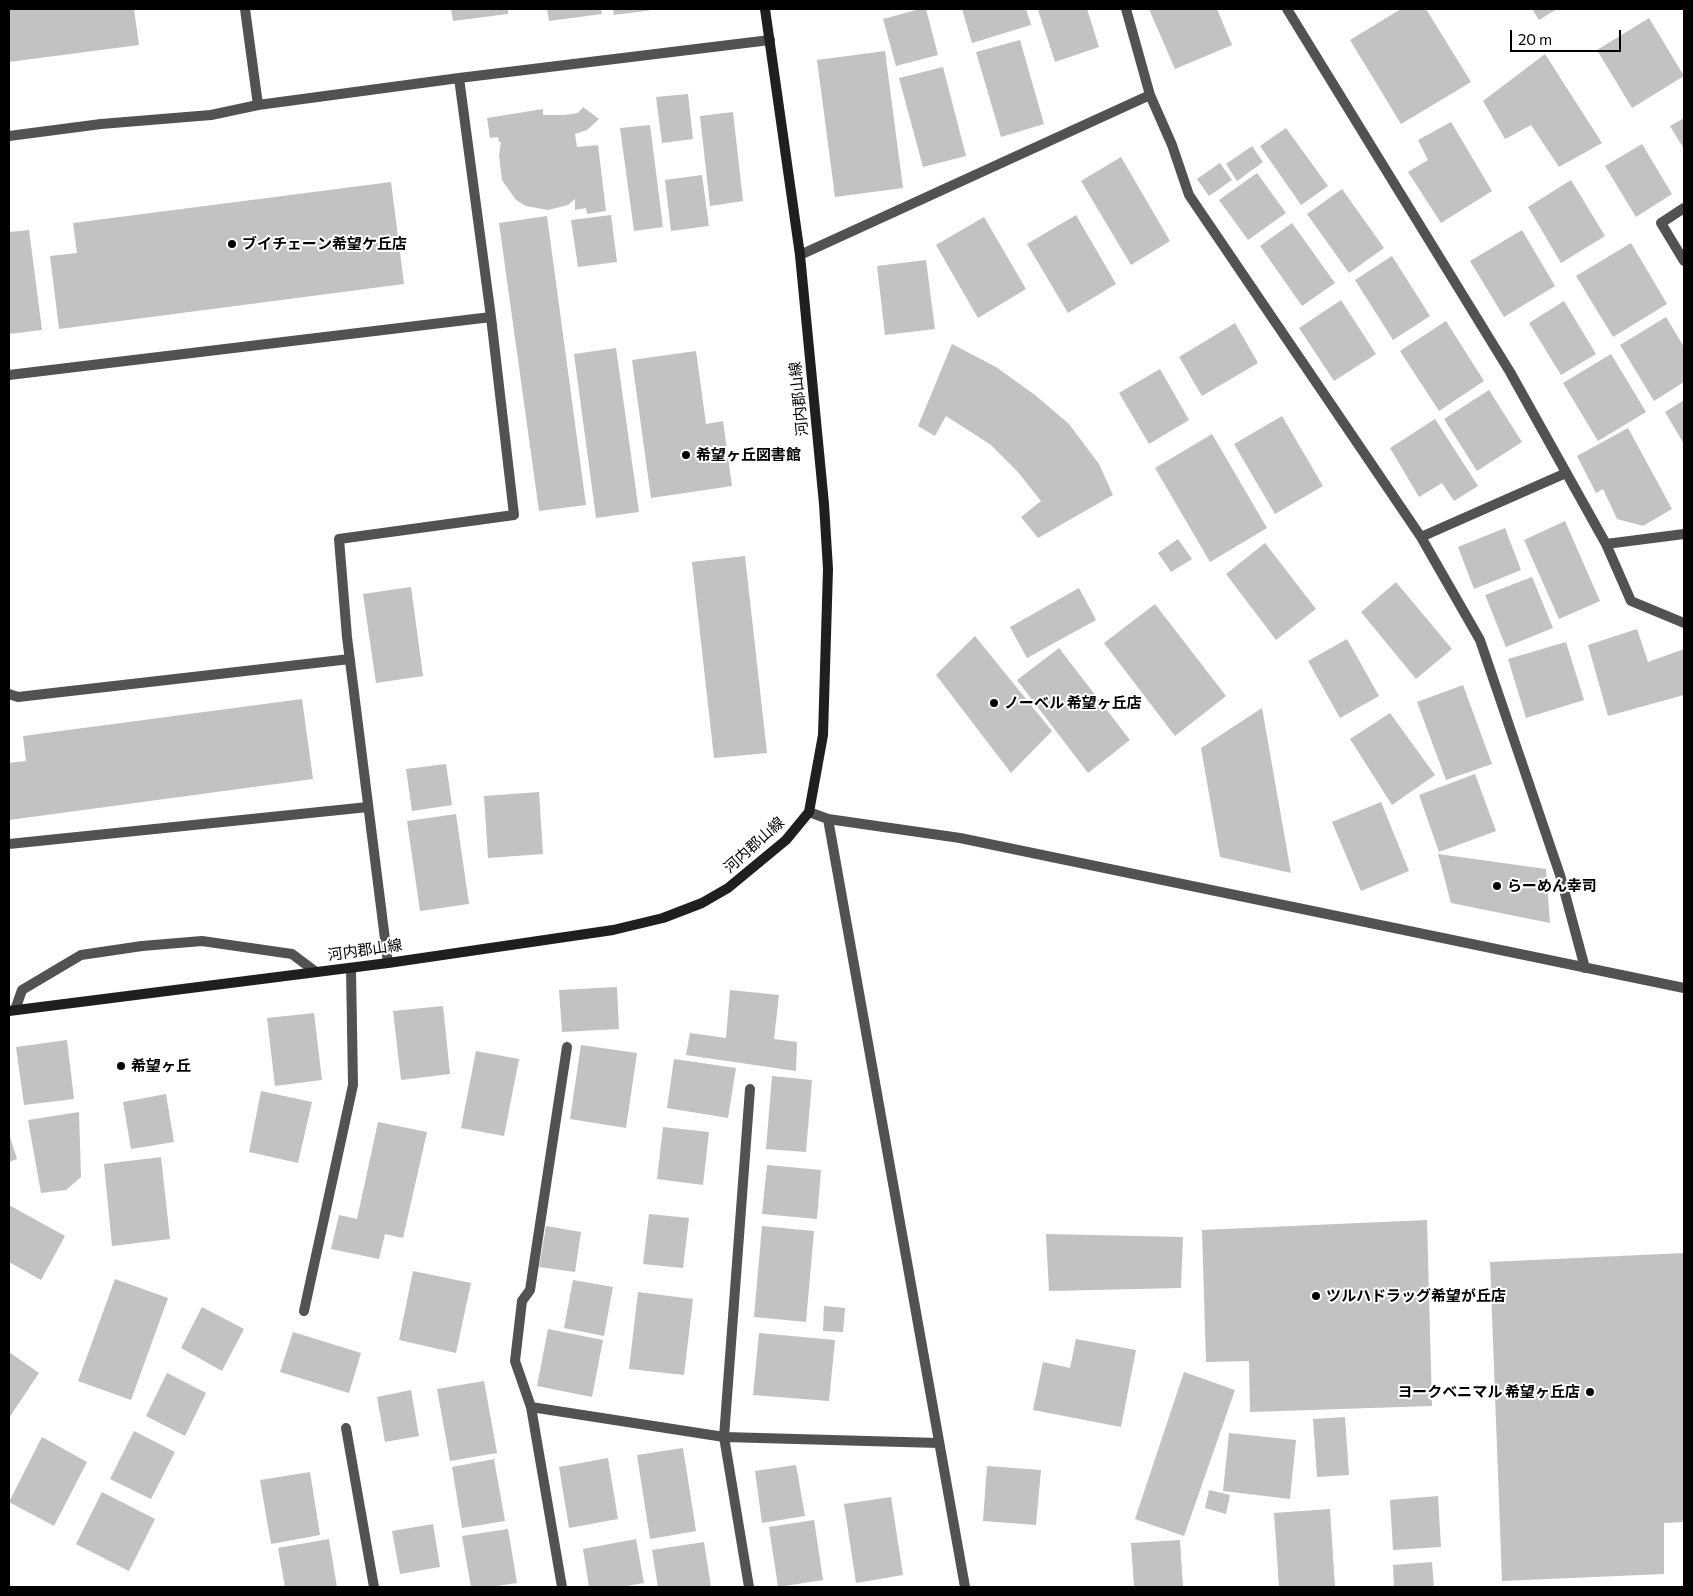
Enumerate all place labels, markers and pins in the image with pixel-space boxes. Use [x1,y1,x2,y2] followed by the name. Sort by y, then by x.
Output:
[242,235,407,253] place label: ブイチェーン希望ケ丘店
[226,238,238,250] marker: ブイチェーン希望ケ丘店
[696,446,801,464] place label: 希望ヶ丘図書館
[680,449,692,461] marker: 希望ヶ丘図書館
[1004,694,1142,712] place label: ノーベル 希望ヶ丘店
[988,697,1000,709] marker: ノーベル 希望ヶ丘店
[1507,877,1597,895] place label: らーめん幸司
[1491,880,1503,892] marker: らーめん幸司
[131,1057,191,1075] place label: 希望ヶ丘
[115,1060,127,1072] marker: 希望ヶ丘
[1326,1287,1506,1305] place label: ツルハドラッグ希望が丘店
[1310,1290,1322,1302] marker: ツルハドラッグ希望が丘店
[1397,1383,1580,1401] place label: ヨークベニマル 希望ヶ丘店
[1584,1386,1596,1398] marker: ヨークベニマル 希望ヶ丘店

